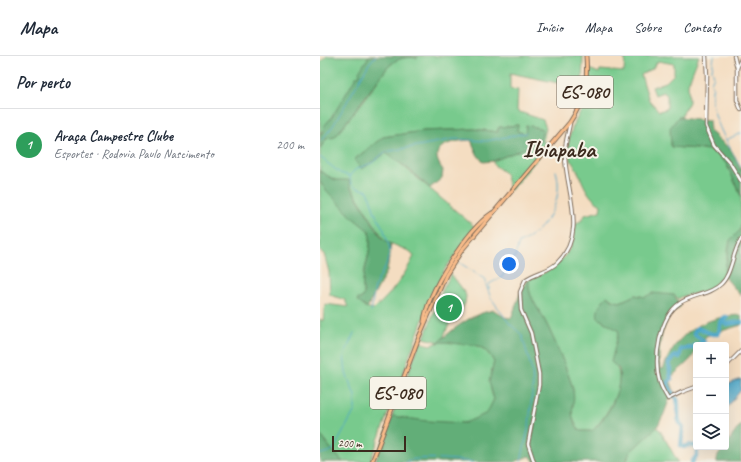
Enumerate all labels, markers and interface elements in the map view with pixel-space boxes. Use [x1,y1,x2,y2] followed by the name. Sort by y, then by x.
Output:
[20,16,57,40] text: Mapa
[536,19,563,36] text: Início
[585,19,612,36] text: Mapa
[634,19,661,36] text: Sobre
[683,19,721,36] text: Contato
[16,72,70,93] text: Por perto
[557,76,613,108] road number: ES-080
[54,127,173,146] text: Araça Campestre Clube
[523,135,597,164] district label: Ibiapaba
[26,137,32,153] text: 1
[276,137,304,153] text: 200 m
[54,146,214,162] text: Esportes · Rodovia Paulo Nascimento
[499,254,519,274] your location
[436,293,462,323] pin: 1
[693,342,729,450] map controls
[693,342,729,378] button: +
[370,377,426,409] road number: ES-080
[693,378,729,414] button: −
[693,414,729,450] button: layers
[332,434,406,453] scale bar
[338,436,362,450] text: 200 m

